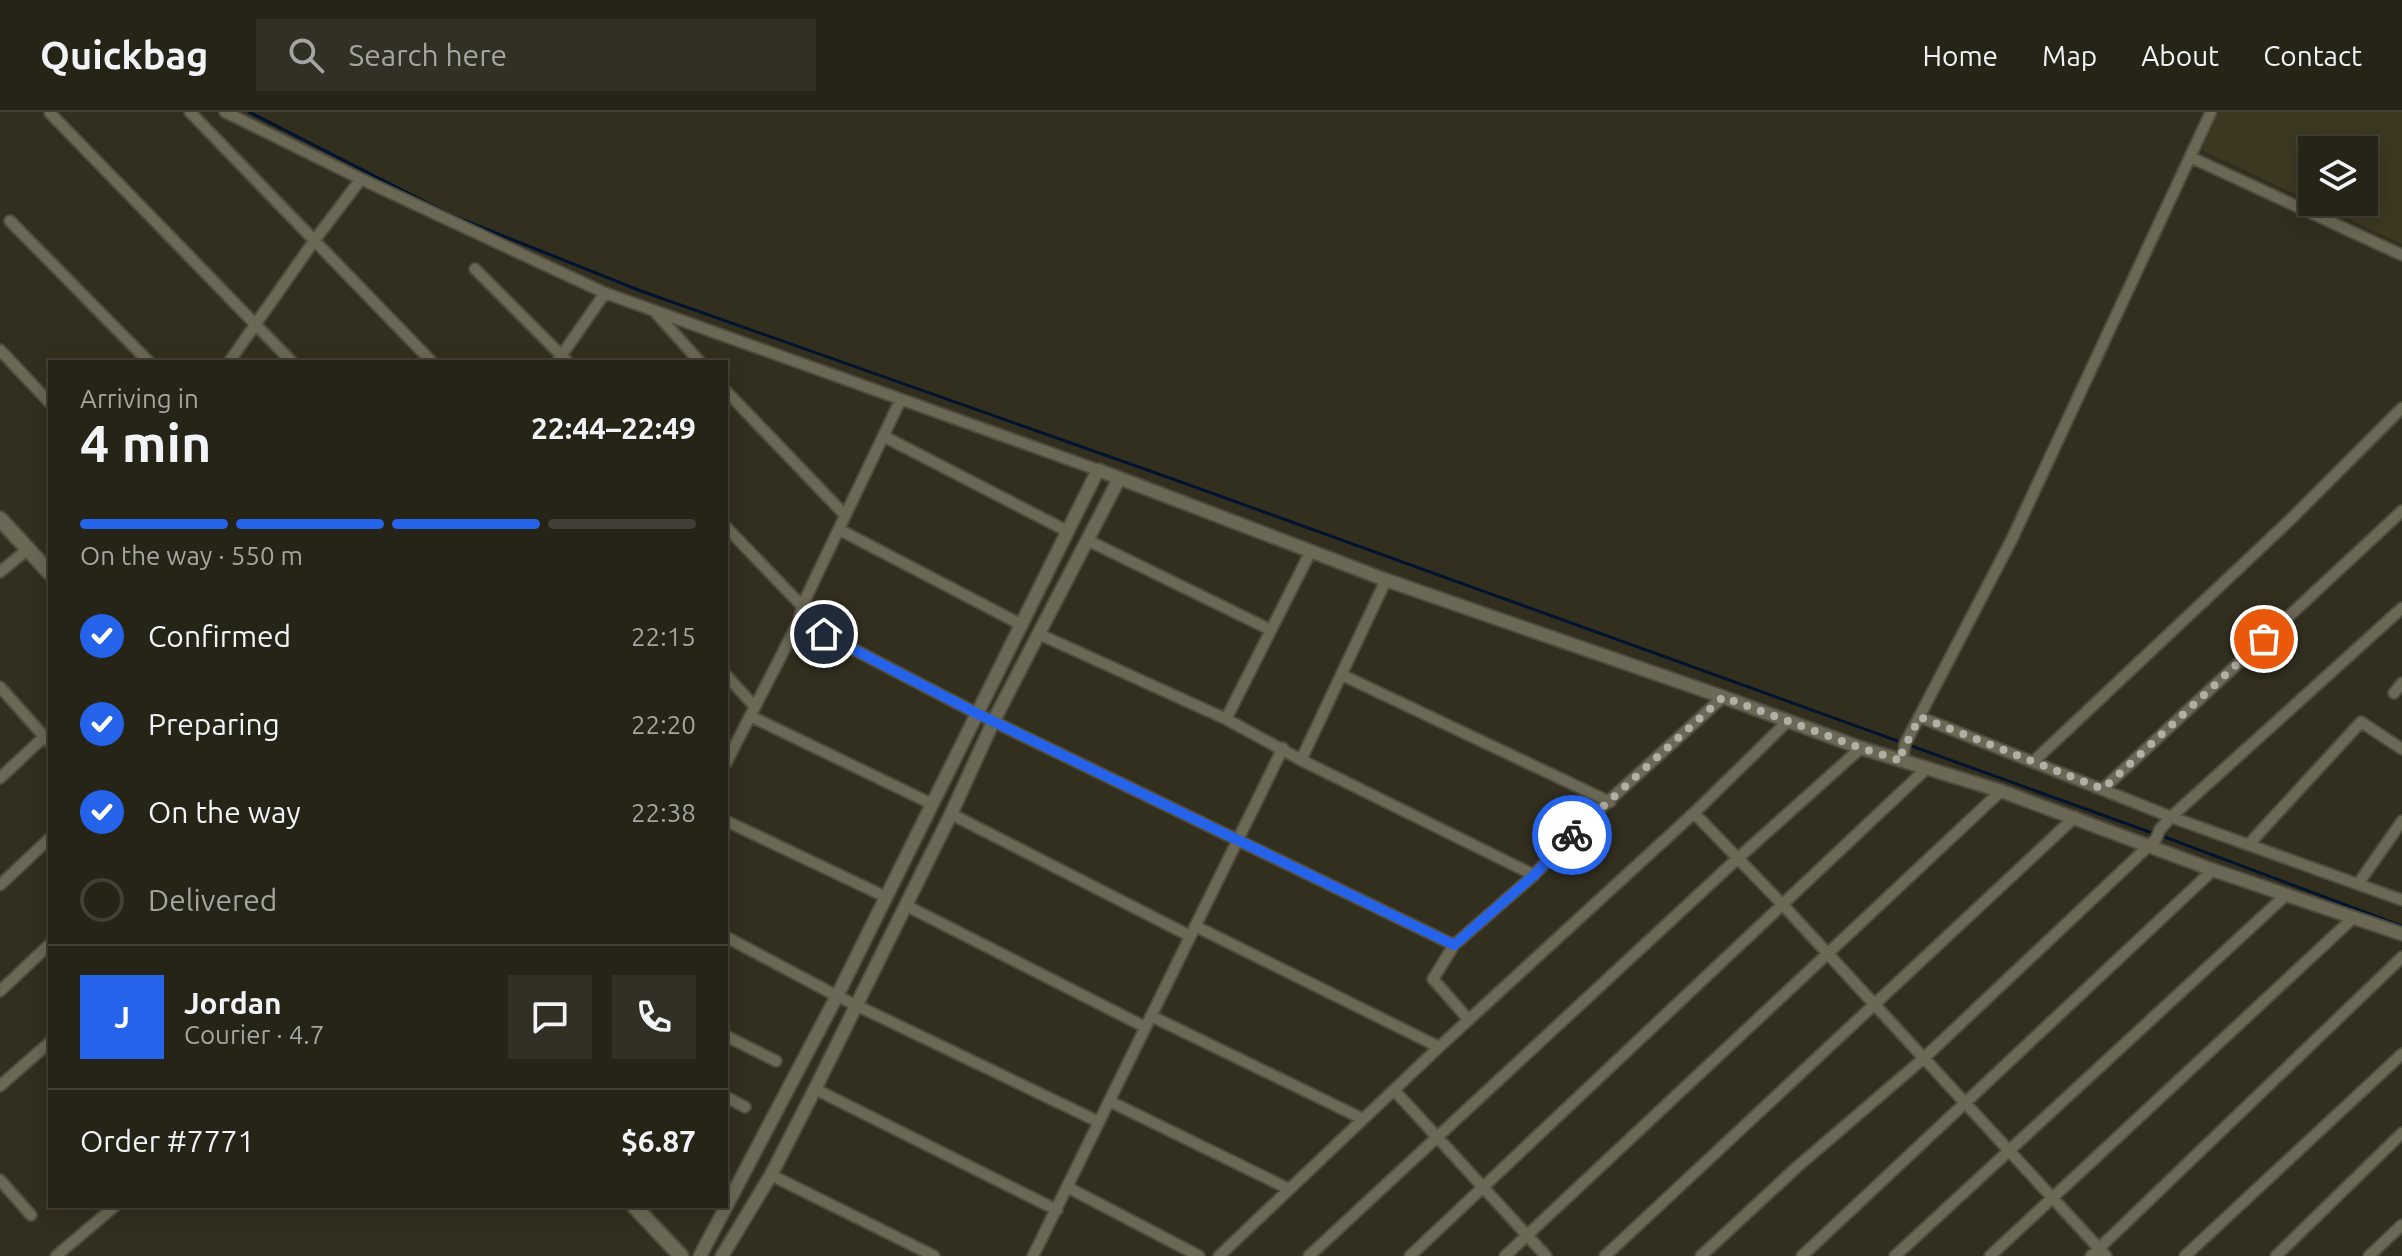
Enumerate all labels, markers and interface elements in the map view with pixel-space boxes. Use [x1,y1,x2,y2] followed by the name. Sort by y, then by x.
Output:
[256,19,816,91] search box
[284,33,328,77] icon: search
[40,34,208,76] text: Quickbag
[348,38,507,72] text: Search here
[1923,40,1998,71] text: Home
[2042,40,2097,71] text: Map
[2141,40,2219,71] text: About
[2263,40,2362,71] text: Contact
[2298,136,2378,216] map controls
[2298,136,2378,216] button: layers
[80,384,199,413] text: Arriving in
[531,411,696,445] text: 22:44–22:49
[80,414,211,472] text: 4 min
[80,541,303,570] text: On the way · 550 m
[790,600,858,668] pin
[2230,605,2298,673] pin
[802,612,846,656] icon: home
[80,614,124,658] icon: check
[2242,617,2286,661] icon: bag
[148,619,291,653] text: Confirmed
[631,622,696,651] text: 22:15
[80,702,124,746] icon: check
[148,707,280,741] text: Preparing
[631,710,696,739] text: 22:20
[80,790,124,834] icon: check
[148,795,301,829] text: On the way
[1532,795,1612,875] courier
[631,798,696,827] text: 22:38
[1550,813,1594,857] icon: bike
[148,883,277,917] text: Delivered
[508,975,592,1059] button: chat
[612,975,696,1059] button: phone
[184,986,282,1020] text: Jordan
[114,1000,130,1034] text: J
[184,1020,324,1049] text: Courier · 4.7
[80,1124,254,1158] text: Order #7771
[621,1124,696,1158] text: $6.87

